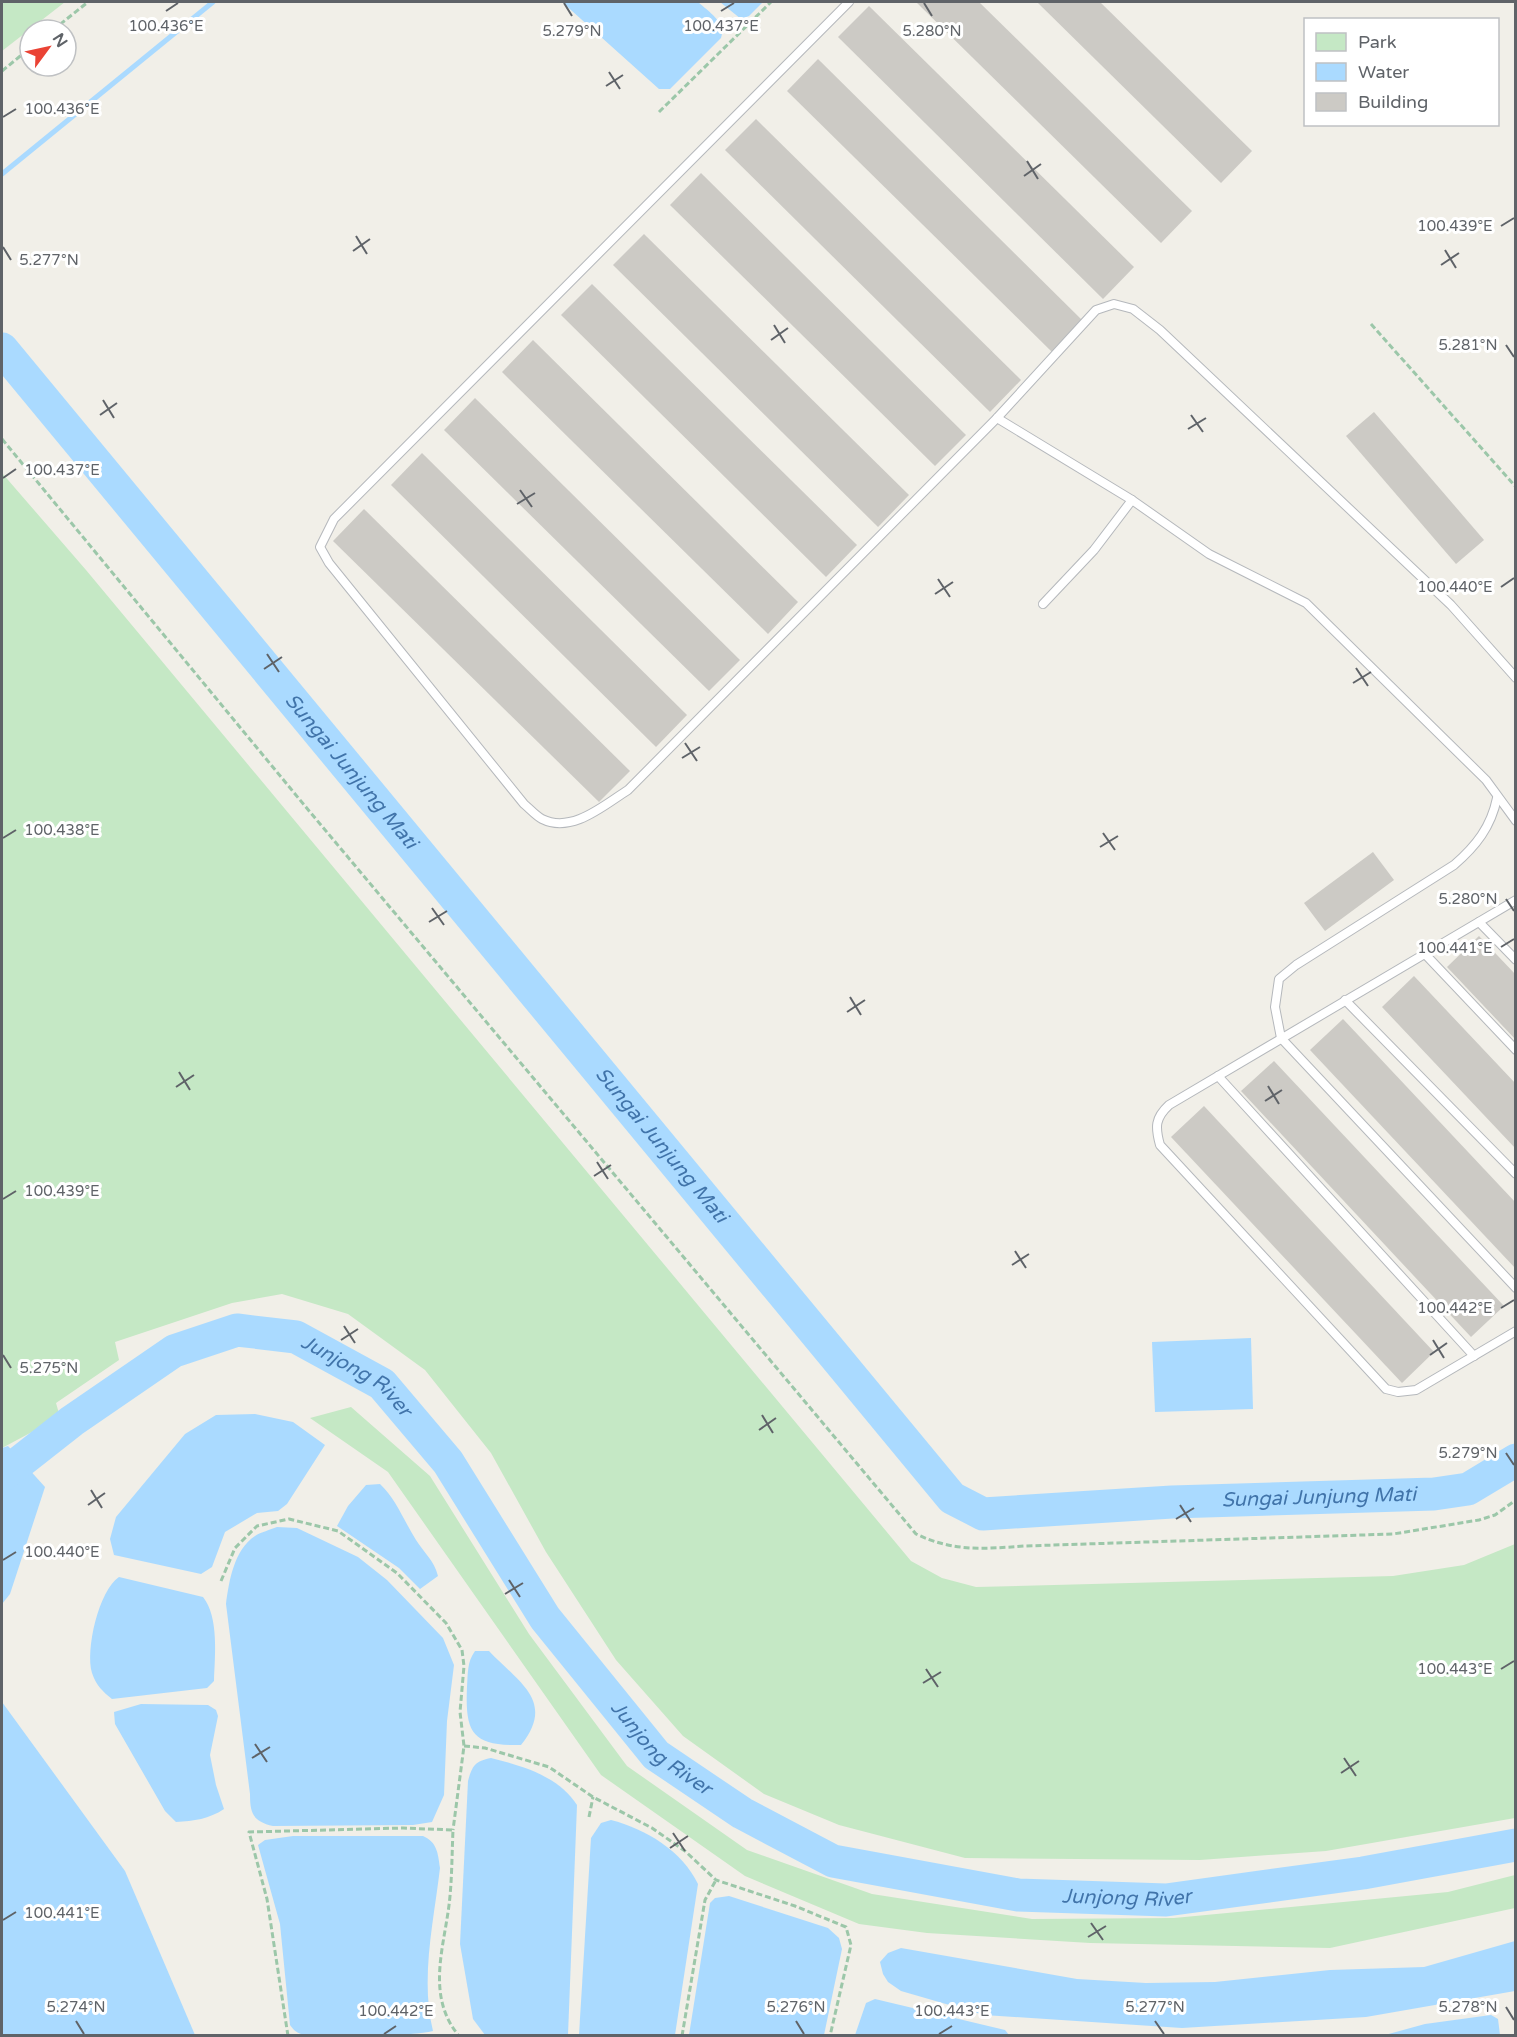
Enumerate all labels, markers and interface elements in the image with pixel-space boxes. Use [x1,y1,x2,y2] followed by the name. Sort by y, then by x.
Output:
[128,17,204,35] text: 100.436°E
[683,17,759,35] text: 100.437°E
[18,18,78,78] north arrow
[1304,18,1499,126] legend
[542,22,602,40] text: 5.279°N
[902,22,962,40] text: 5.280°N
[48,30,72,51] text: N
[1358,31,1397,53] text: Park
[1358,61,1409,83] text: Water
[1358,91,1428,113] text: Building
[24,100,100,118] text: 100.436°E
[1417,217,1493,235] text: 100.439°E
[19,251,79,269] text: 5.277°N
[1438,336,1498,354] text: 5.281°N
[24,461,100,479] text: 100.437°E
[1417,578,1493,596] text: 100.440°E
[280,689,424,856] water label: Sungai Junjung Mati
[24,821,100,839] text: 100.438°E
[1438,890,1498,908] text: 5.280°N
[1417,939,1493,957] text: 100.441°E
[590,1063,735,1230] water label: Sungai Junjung Mati
[24,1182,100,1200] text: 100.439°E
[1417,1299,1493,1317] text: 100.442°E
[297,1330,418,1424] water label: Junjong River
[20,1359,78,1377] text: 5.275°N
[1438,1444,1498,1462] text: 5.279°N
[1221,1482,1419,1512] water label: Sungai Junjung Mati
[24,1543,100,1561] text: 100.440°E
[1417,1660,1493,1678] text: 100.443°E
[605,1696,718,1802] water label: Junjong River
[1061,1884,1195,1912] water label: Junjong River
[24,1904,100,1922] text: 100.441°E
[46,1998,106,2016] text: 5.274°N
[767,1998,826,2016] text: 5.276°N
[1125,1998,1185,2016] text: 5.277°N
[1438,1998,1498,2016] text: 5.278°N
[358,2002,434,2020] text: 100.442°E
[914,2002,990,2020] text: 100.443°E

